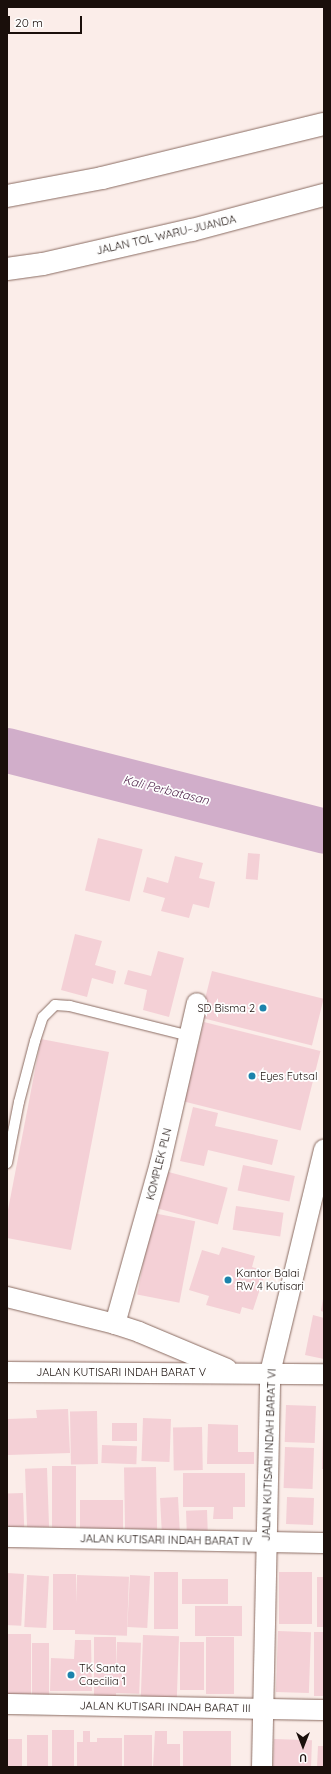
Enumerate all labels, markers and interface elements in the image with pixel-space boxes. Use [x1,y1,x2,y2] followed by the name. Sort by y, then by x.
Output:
[10,8,84,34] scale bar
[15,15,43,30] text: 20 m
[95,212,237,258] street label: JALAN TOL WARU–JUANDA
[121,772,211,808] water label: Kali Perbatasan
[197,1001,255,1015] place label: SD Bisma 2
[258,1003,268,1013] marker: SD Bisma 2
[260,1069,317,1083] place label: Eyes Futsal
[247,1071,257,1081] marker: Eyes Futsal
[144,1126,174,1202] street label: KOMPLEK PLN
[236,1267,304,1293] place label: Kantor Balai RW 4 Kutisari
[223,1275,233,1285] marker: Kantor Balai RW 4 Kutisari
[36,1365,206,1379] street label: JALAN KUTISARI INDAH BARAT V
[259,1368,279,1542] street label: JALAN KUTISARI INDAH BARAT VI
[80,1532,252,1548] street label: JALAN KUTISARI INDAH BARAT IV
[79,1662,126,1688] place label: TK Santa Caecilia 1
[66,1670,76,1680] marker: TK Santa Caecilia 1
[79,1699,251,1715] street label: JALAN KUTISARI INDAH BARAT III
[283,1726,323,1766] north arrow
[299,1751,307,1765] text: U

